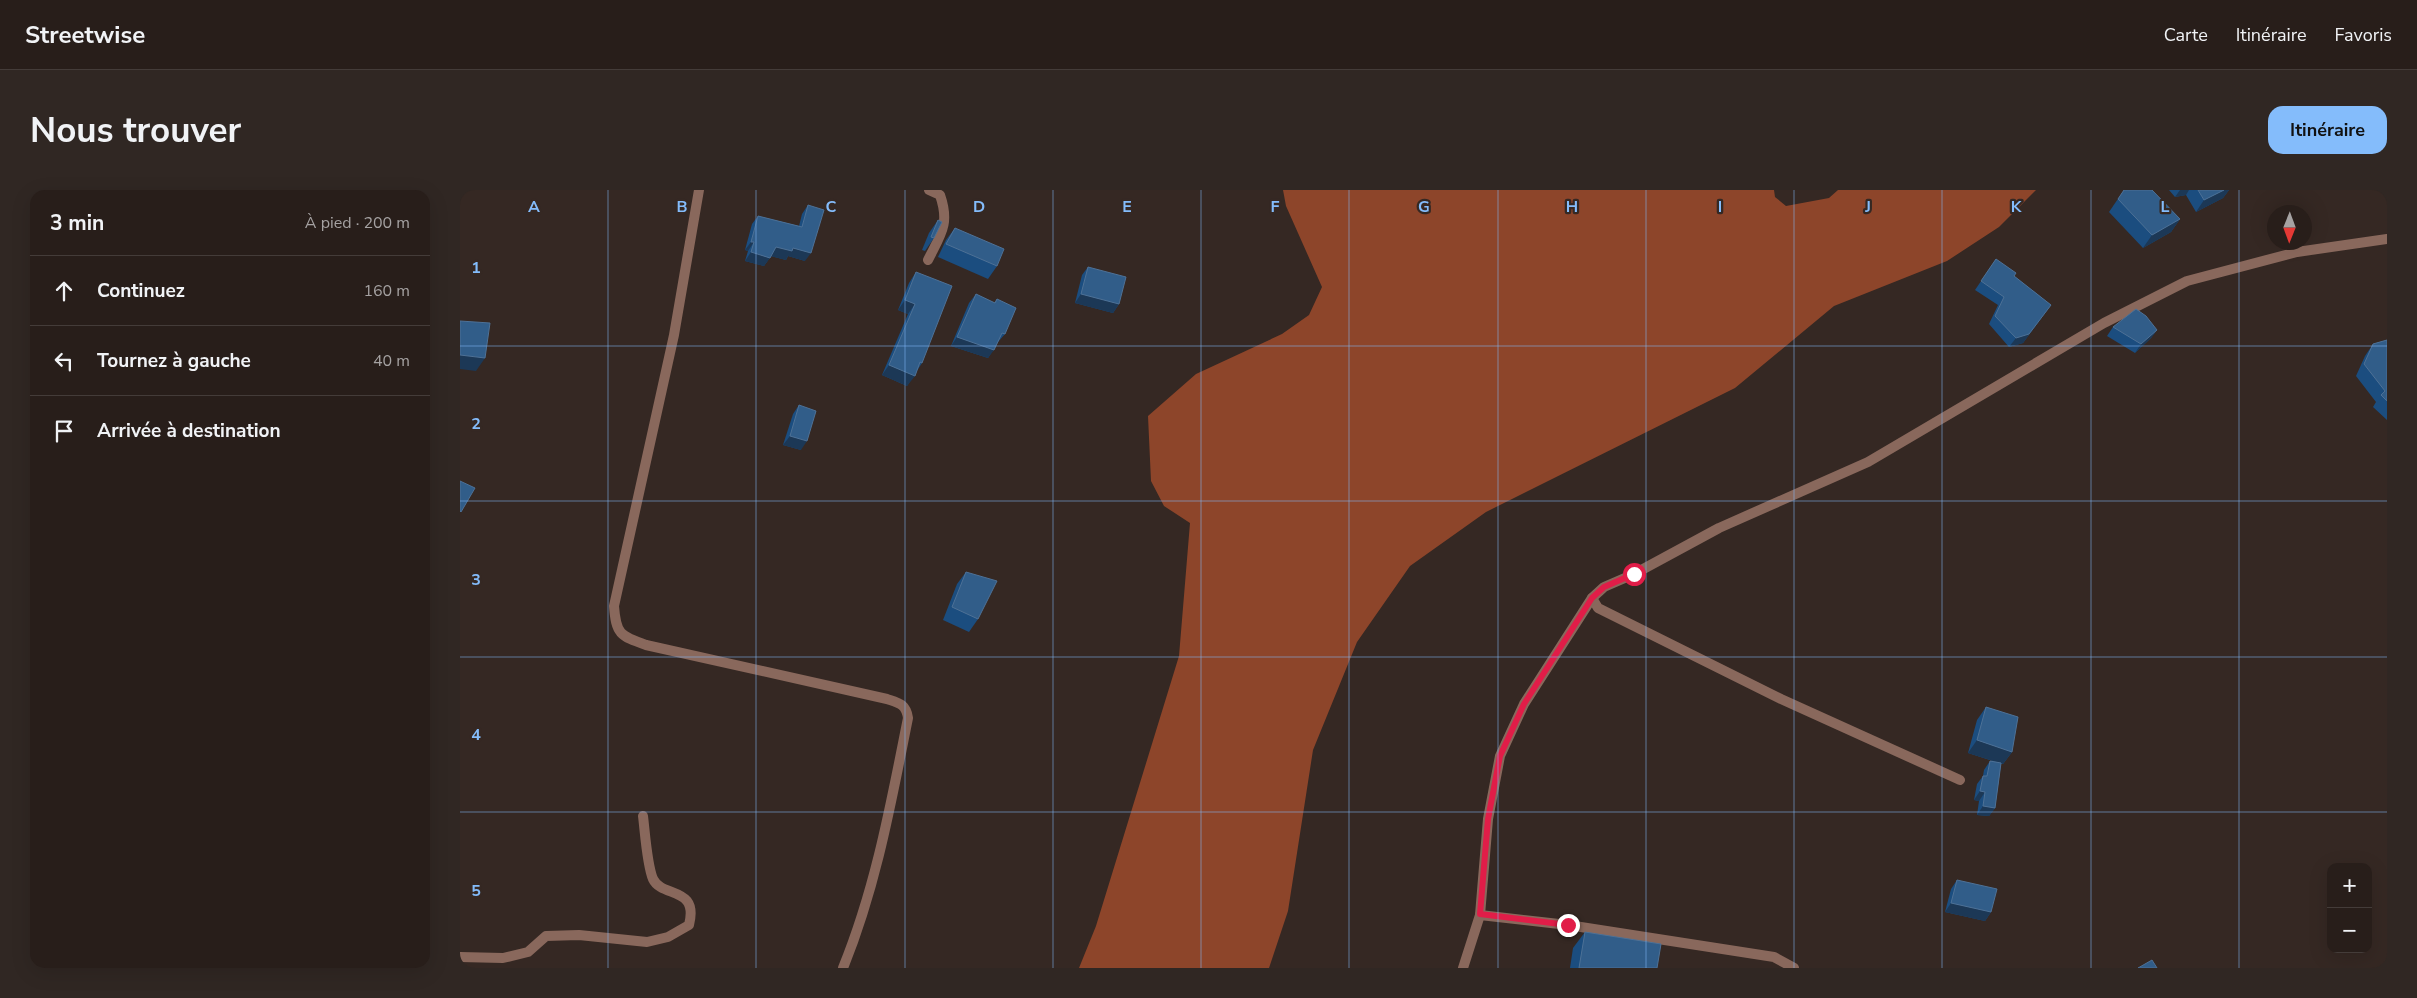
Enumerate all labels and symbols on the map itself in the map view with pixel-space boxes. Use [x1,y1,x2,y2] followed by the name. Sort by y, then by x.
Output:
[528,196,540,218] text: A
[676,196,688,218] text: B
[826,196,837,218] text: C
[973,196,985,218] text: D
[1122,196,1132,218] text: E
[1271,196,1280,218] text: F
[1418,196,1430,218] text: G
[1566,196,1578,218] text: H
[1718,196,1722,218] text: I
[1864,196,1871,218] text: J
[2011,196,2023,218] text: K
[2161,196,2170,218] text: L
[2267,205,2312,250] north arrow
[471,257,481,279] text: 1
[471,413,481,435] text: 2
[1623,563,1646,586] route start
[471,569,481,591] text: 3
[471,724,481,746] text: 4
[471,880,481,902] text: 5
[1557,914,1580,937] route end

